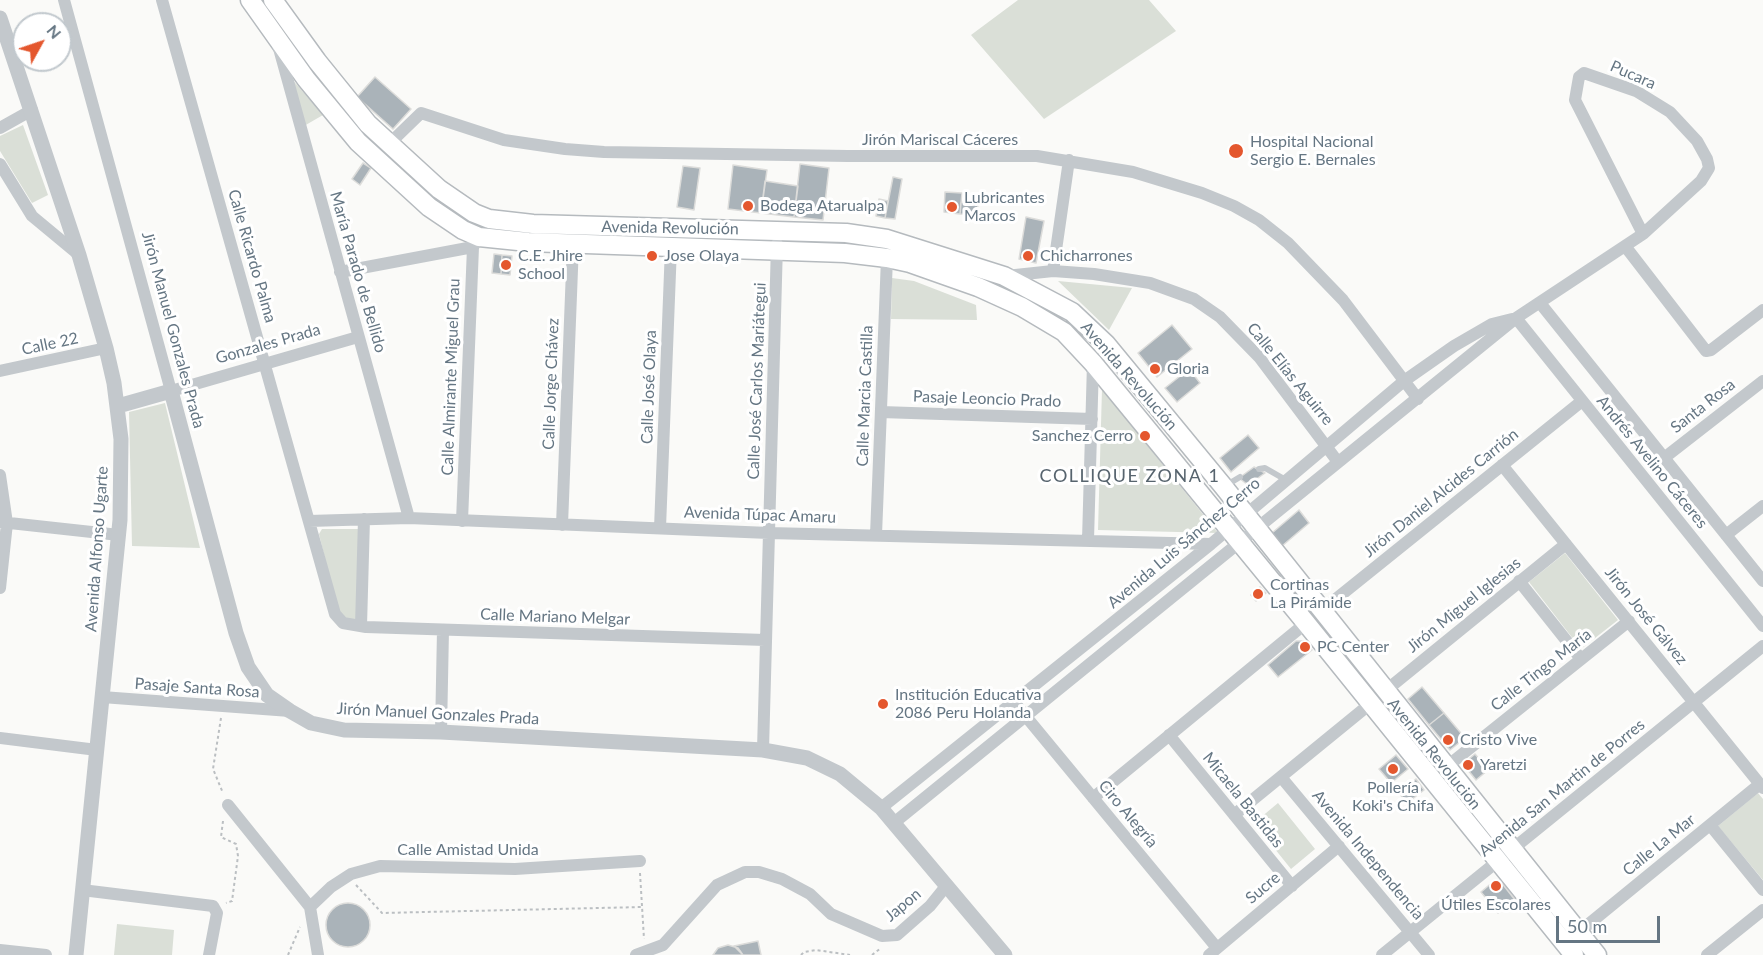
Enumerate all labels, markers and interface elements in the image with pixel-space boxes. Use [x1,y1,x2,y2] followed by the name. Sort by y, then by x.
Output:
[12,12,72,72] north arrow
[43,21,66,42] text: N
[1607,57,1659,93] street label: Pucara
[862,130,1018,150] street label: Jirón Mariscal Cáceres
[1250,132,1376,170] place label: Hospital Nacional Sergio E. Bernales
[1227,142,1245,160] marker: Hospital Nacional Sergio E. Bernales
[224,187,280,325] street label: Calle Ricardo Palma
[964,188,1045,226] place label: Lubricantes Marcos
[326,189,390,355] street label: María Parado de Bellido
[760,196,885,216] place label: Bodega Atarualpa
[741,199,755,213] marker: Bodega Atarualpa
[945,200,959,214] marker: Lubricantes Marcos
[601,217,739,239] street label: Avenida Revolución
[137,230,209,430] street label: Jirón Manuel Gonzales Prada
[518,246,583,284] place label: C.E. Jhire School
[664,246,739,266] place label: Jose Olaya
[1040,246,1133,266] place label: Chicharrones
[645,249,659,263] marker: Jose Olaya
[1021,249,1035,263] marker: Chicharrones
[499,258,513,272] marker: C.E. Jhire School
[438,278,464,476] street label: Calle Almirante Miguel Grau
[744,282,770,480] street label: Calle José Carlos Mariátegui
[539,318,563,450] street label: Calle Jorge Chávez
[1077,318,1181,434] street label: Avenida Revolución
[1243,319,1337,429] street label: Calle Elías Aguirre
[213,320,323,368] street label: Gonzales Prada
[853,325,877,467] street label: Calle Marcia Castilla
[20,329,80,359] street label: Calle 22
[637,330,661,444] street label: Calle José Olaya
[1167,359,1209,379] place label: Gloria
[1148,362,1162,376] marker: Gloria
[1667,375,1739,437] street label: Santa Rosa
[912,387,1062,411] street label: Pasaje Leoncio Prado
[1592,392,1712,532] street label: Andrés Avelino Cáceres
[1360,425,1522,561] street label: Jirón Daniel Alcides Carrión
[1032,426,1133,446] place label: Sanchez Cerro
[1138,429,1152,443] marker: Sanchez Cerro
[82,465,112,633] street label: Avenida Alfonso Ugarte
[1040,465,1220,487] district label: COLLIQUE ZONA 1
[1104,474,1264,612] street label: Avenida Luis Sánchez Cerro
[683,503,837,527] street label: Avenida Túpac Amaru
[1403,553,1525,657] street label: Jirón Miguel Iglesias
[1601,563,1691,669] street label: Jirón José Gálvez
[1270,575,1352,613] place label: Cortinas La Pirámide
[1251,587,1265,601] marker: Cortinas La Pirámide
[480,605,630,629] street label: Calle Mariano Melgar
[1487,625,1595,715] street label: Calle Tingo María
[1317,637,1389,657] place label: PC Center
[1298,640,1312,654] marker: PC Center
[134,674,260,702] street label: Pasaje Santa Rosa
[895,685,1041,723] place label: Institución Educativa 2086 Peru Holanda
[1383,695,1485,813] street label: Avenida Revolución
[876,697,890,711] marker: Institución Educativa 2086 Peru Holanda
[336,699,540,729] street label: Jirón Manuel Gonzales Prada
[1475,715,1649,861] street label: Avenida San Martin de Porres
[1460,730,1537,750] place label: Cristo Vive
[1441,733,1455,747] marker: Cristo Vive
[1199,748,1287,852] street label: Micaela Bastidas
[1480,755,1527,775] place label: Yaretzi
[1461,758,1475,772] marker: Yaretzi
[1386,762,1400,776] marker: Pollería Koki's Chifa
[1094,776,1162,852] street label: Ciro Alegría
[1352,778,1434,816] place label: Pollería Koki's Chifa
[1308,786,1428,924] street label: Avenida Independencia
[1619,810,1699,880] street label: Calle La Mar
[397,840,539,860] street label: Calle Amistad Unida
[1242,868,1284,908] street label: Sucre
[1489,879,1503,893] marker: Útiles Escolares
[881,884,925,926] street label: Japon
[1441,895,1551,915] place label: Útiles Escolares
[1559,904,1662,942] scale bar
[1567,915,1607,937] text: 50 m

